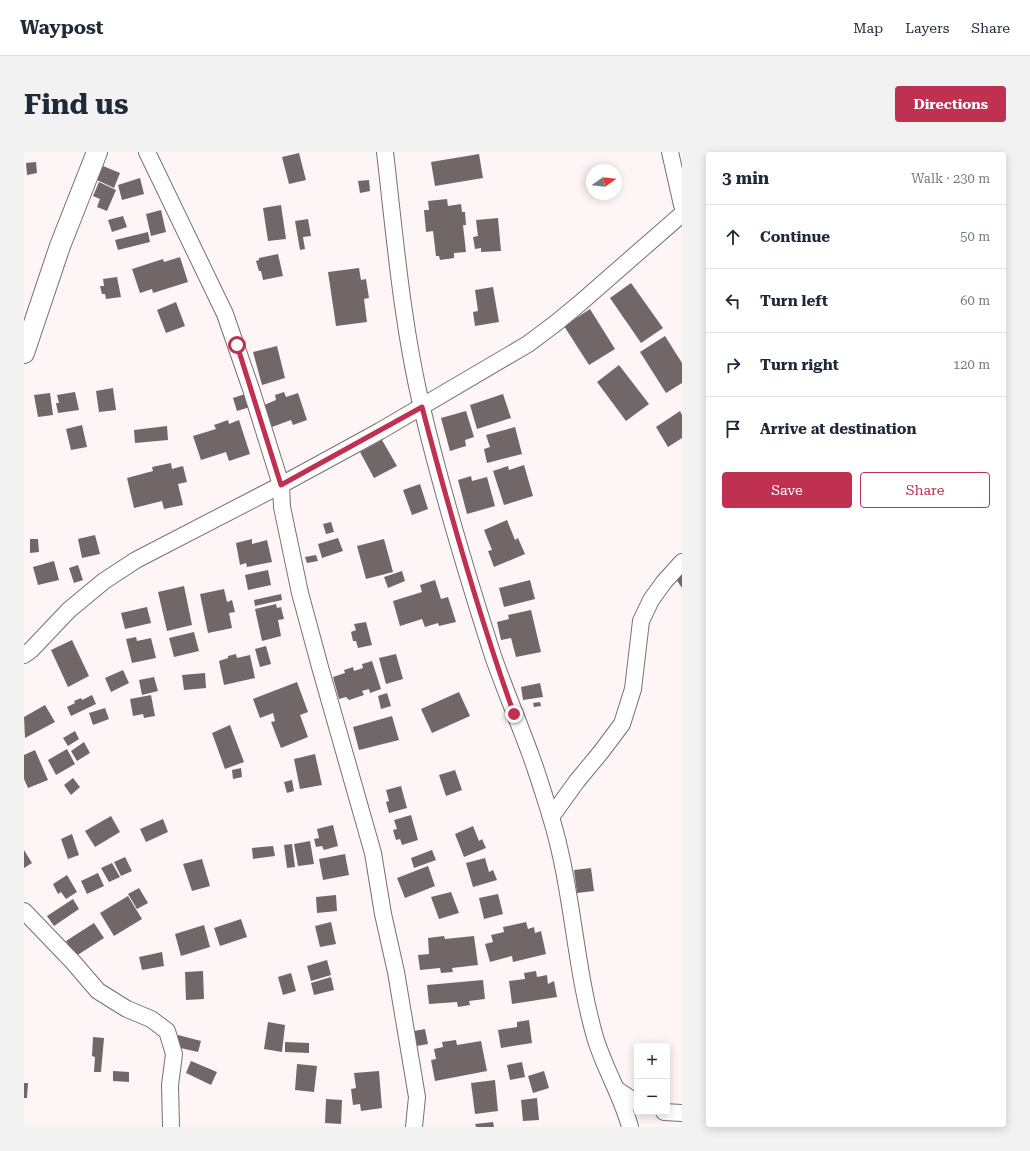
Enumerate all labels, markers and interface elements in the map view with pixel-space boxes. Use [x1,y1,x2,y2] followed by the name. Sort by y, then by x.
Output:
[20,16,103,39] text: Waypost
[853,20,883,36] text: Map
[905,20,949,36] text: Layers
[971,20,1010,36] text: Share
[895,86,1006,122] button: Directions
[24,88,128,121] text: Find us
[586,164,622,200] north arrow
[722,168,769,188] text: 3 min
[911,171,990,186] text: Walk · 230 m
[722,226,744,248] icon: ahead
[760,228,830,246] text: Continue
[960,229,990,244] text: 50 m
[722,290,744,312] icon: left
[760,292,828,310] text: Turn left
[960,293,990,308] text: 60 m
[228,336,246,354] route start
[722,354,744,376] icon: right
[760,356,839,374] text: Turn right
[953,357,990,372] text: 120 m
[722,418,744,440] icon: arrive
[760,420,916,438] text: Arrive at destination
[722,472,852,508] button: Save
[860,472,990,508] button: Share
[505,705,523,723] route end
[634,1043,670,1115] map controls
[634,1043,670,1079] button: +
[634,1079,670,1115] button: −

